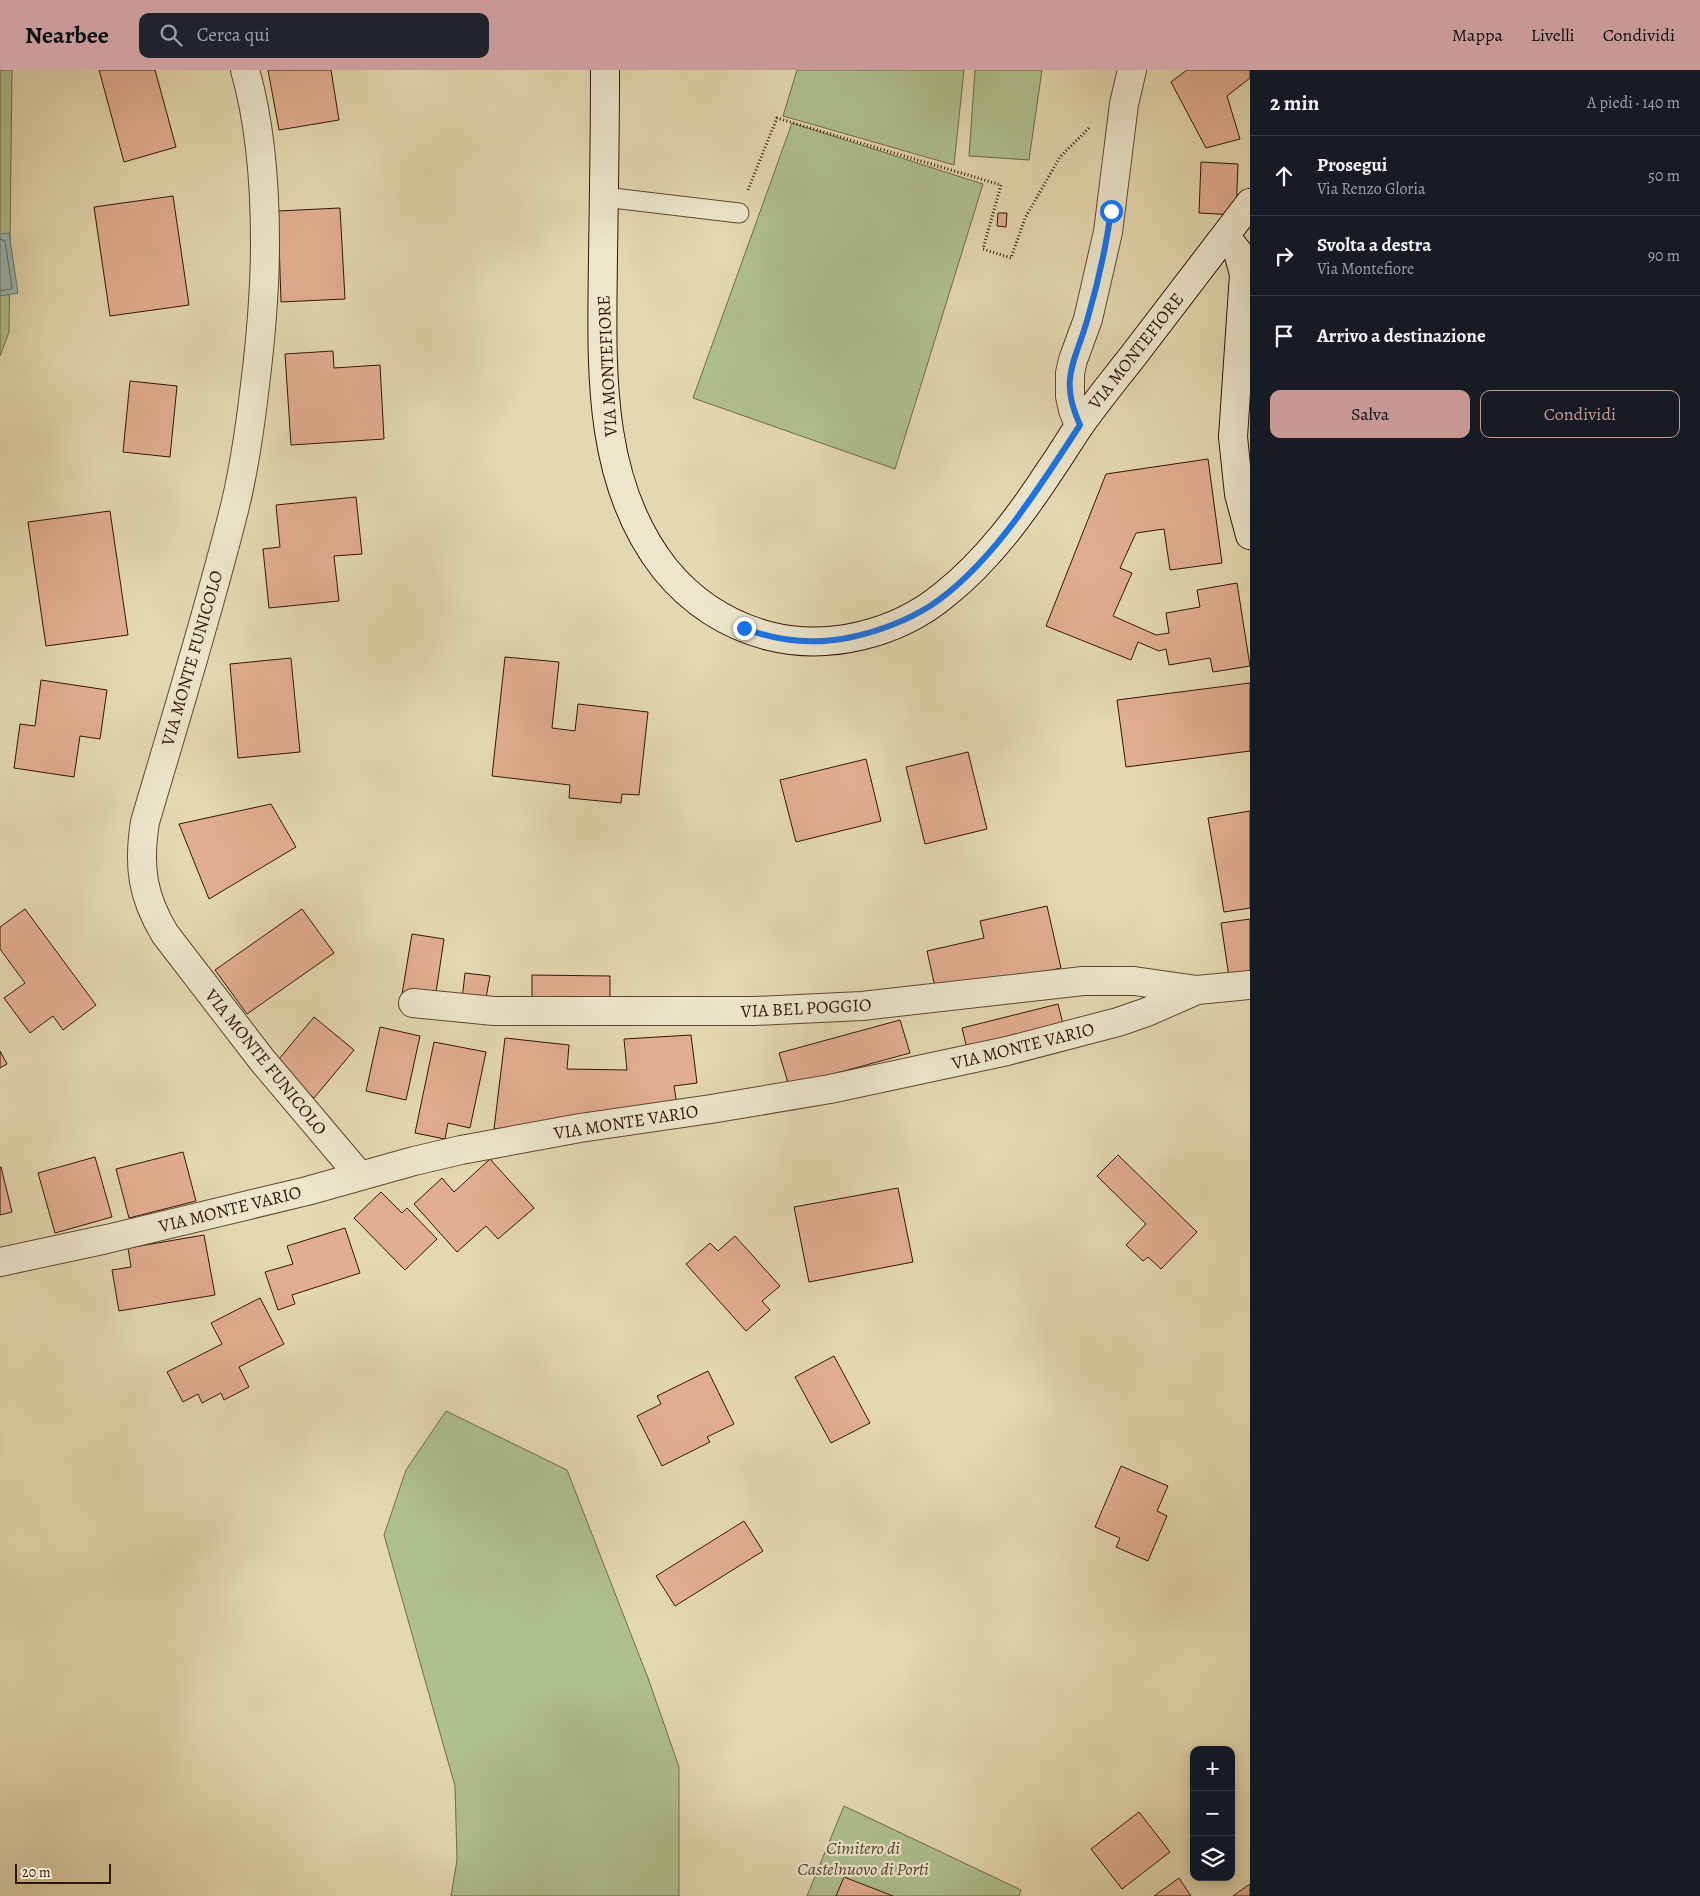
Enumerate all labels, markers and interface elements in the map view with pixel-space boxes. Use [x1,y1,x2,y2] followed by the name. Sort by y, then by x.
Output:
[139,13,489,58] search box
[25,19,109,51] text: Nearbee
[157,21,185,49] icon: search
[197,22,270,48] text: Cerca qui
[1452,23,1503,47] text: Mappa
[1531,23,1575,47] text: Livelli
[1603,23,1675,47] text: Condividi
[1270,89,1319,117] text: 2 min
[1587,92,1680,114] text: A piedi · 140 m
[1317,152,1387,178] text: Prosegui
[1270,162,1298,190] icon: ahead
[1648,165,1680,187] text: 50 m
[1317,178,1425,200] text: Via Renzo Gloria
[1100,200,1123,223] route start
[1317,232,1431,258] text: Svolta a destra
[1270,242,1298,270] icon: right
[1648,245,1680,267] text: 90 m
[1317,258,1414,280] text: Via Montefiore
[1082,288,1189,415] street label: VIA MONTEFIORE
[591,295,623,438] street label: VIA MONTEFIORE
[1270,322,1298,350] icon: arrive
[1317,323,1486,349] text: Arrivo a destinazione
[1270,390,1470,438] button: Salva
[1480,390,1680,438] button: Condividi
[155,567,229,750] street label: VIA MONTE FUNICOLO
[733,617,756,640] route end
[199,983,332,1140] street label: VIA MONTE FUNICOLO
[739,993,872,1023] street label: VIA BEL POGGIO
[948,1017,1097,1076] street label: VIA MONTE VARIO
[551,1099,700,1145] street label: VIA MONTE VARIO
[155,1180,304,1239] street label: VIA MONTE VARIO
[1190,1746,1235,1881] map controls
[1190,1746,1235,1791] button: +
[1190,1791,1235,1836] button: −
[797,1836,929,1881] park label: Cimitero di Castelnuovo di Porti
[1190,1836,1235,1881] button: layers
[15,1861,111,1884] scale bar
[22,1863,51,1882] text: 20 m

